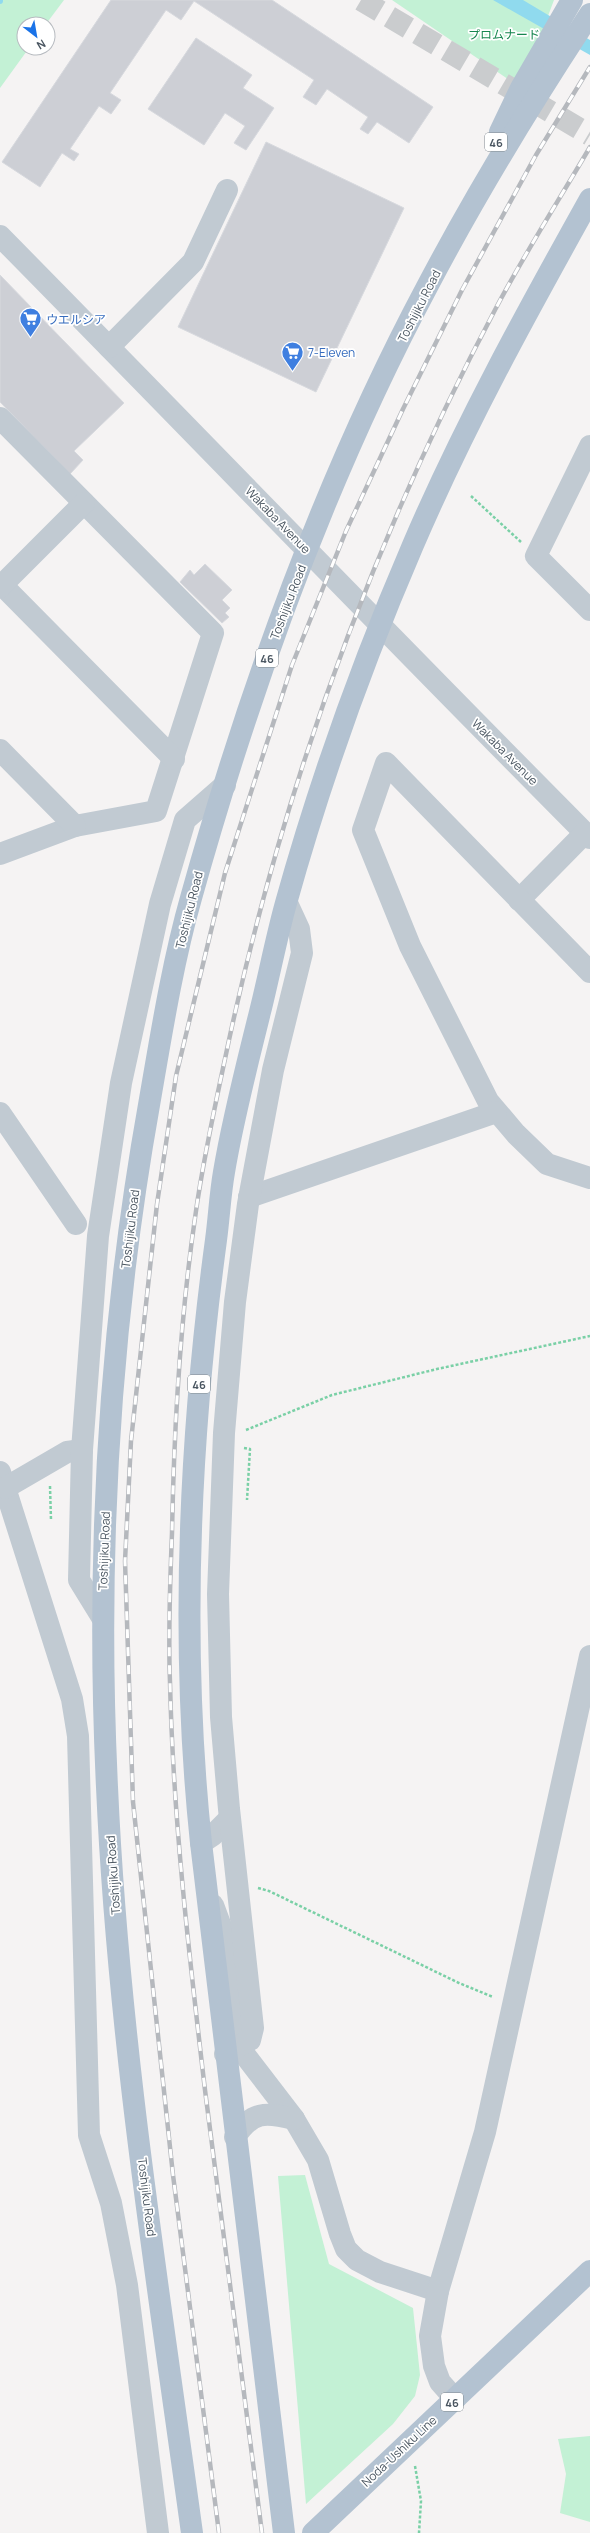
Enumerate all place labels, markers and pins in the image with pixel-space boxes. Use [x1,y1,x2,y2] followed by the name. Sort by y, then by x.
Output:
[18,306,44,339] supermarket icon: ウエルシア
[46,311,106,328] place label: ウエルシア
[280,339,306,372] supermarket icon: 7-Eleven
[308,344,355,361] place label: 7-Eleven

